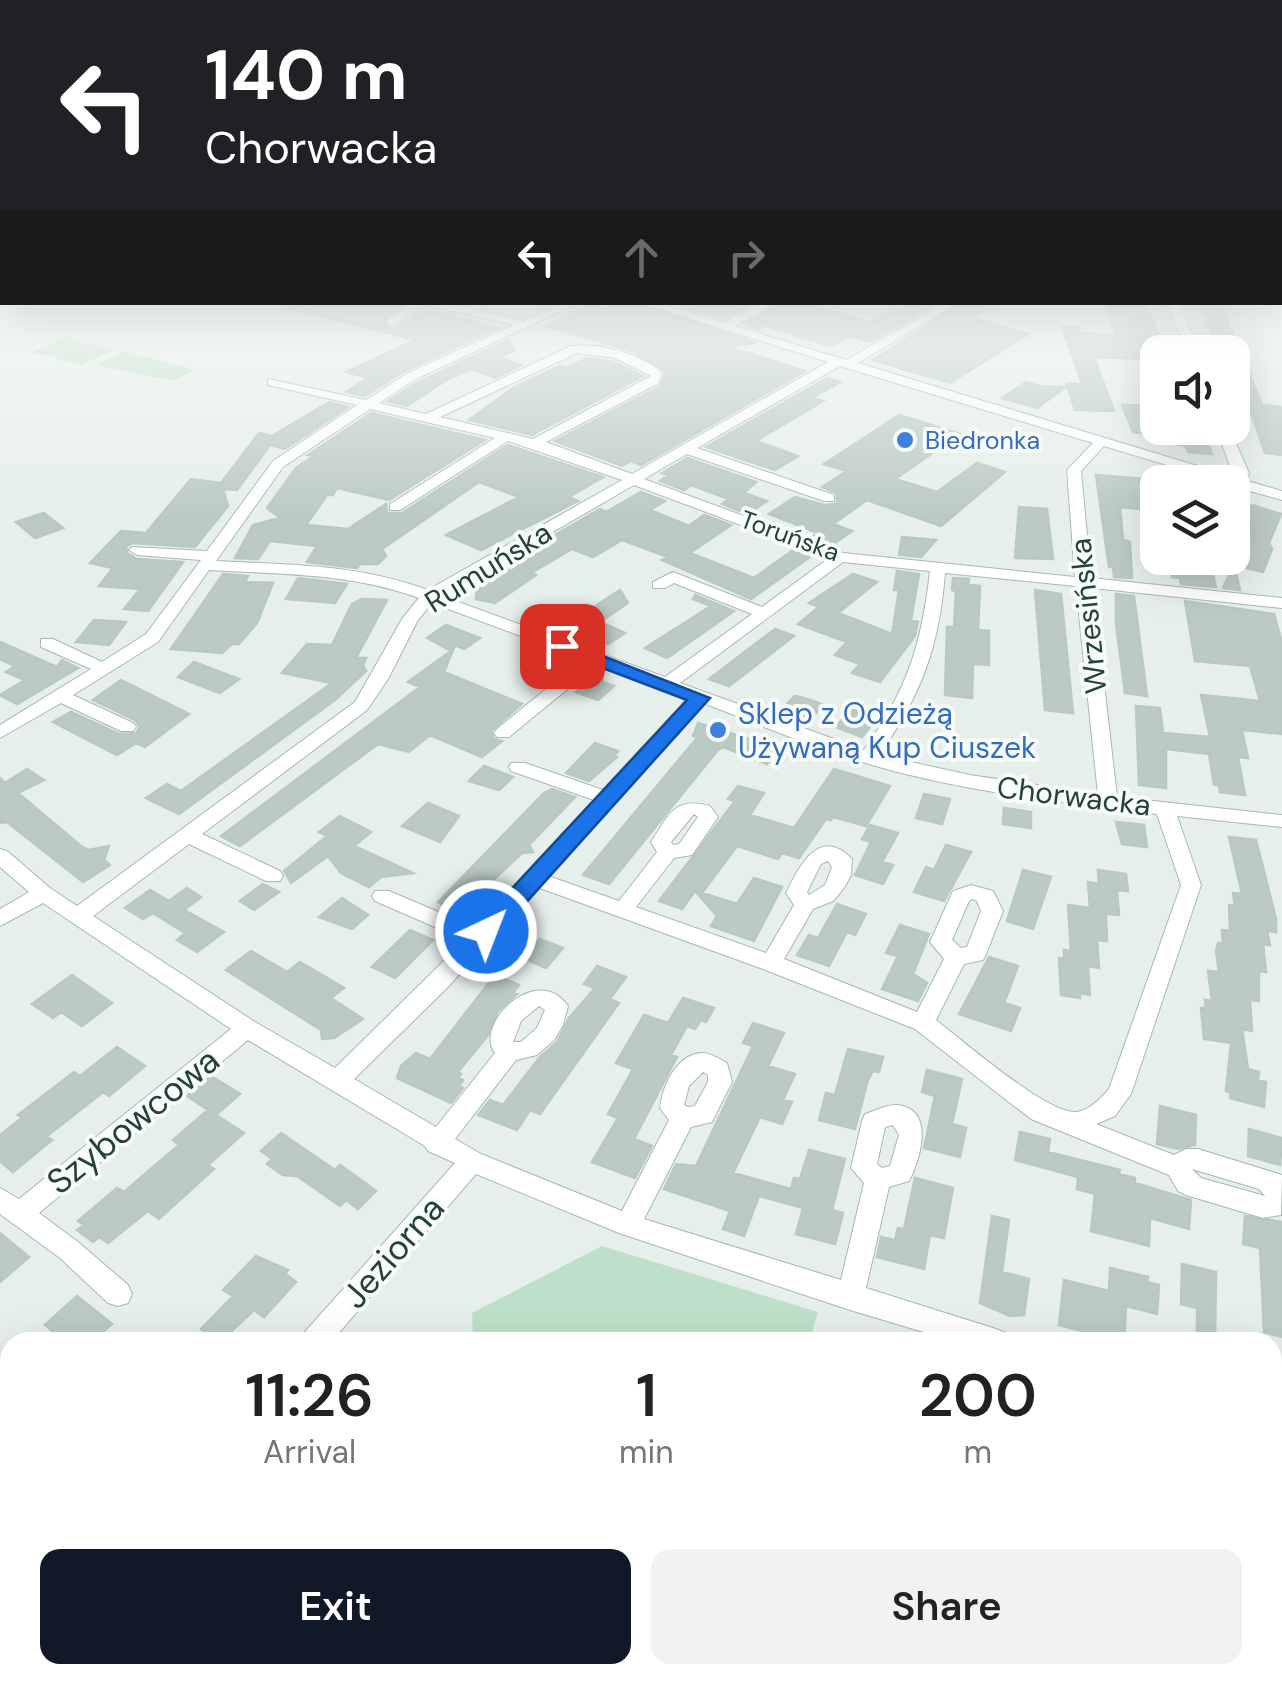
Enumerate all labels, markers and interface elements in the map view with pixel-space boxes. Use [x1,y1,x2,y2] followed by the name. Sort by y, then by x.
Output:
[205,30,408,121] text: 140 m
[40,40,170,170] icon: left
[205,118,437,177] text: Chorwacka
[509,230,564,285] icon: left
[614,230,669,285] icon: ahead
[719,230,774,285] icon: right
[1140,335,1250,575] map controls
[1140,335,1250,445] button: sound
[925,424,1040,457] place label: Biedronka
[894,429,916,451] marker: Biedronka
[1140,465,1250,575] button: layers
[736,503,844,569] street label: Toruńska
[417,513,559,621] street label: Rumuńska
[1060,536,1116,696] street label: Wrzesińska
[520,604,605,689] pin
[535,619,590,674] icon: arrive
[738,694,1036,767] place label: Sklep z Odzieżą Używaną Kup Ciuszek
[707,719,729,741] marker: Sklep z Odzieżą Używaną Kup Ciuszek
[995,767,1153,825] street label: Chorwacka
[434,879,538,983] position arrow
[37,1037,229,1205] street label: Szybowcowa
[331,1186,455,1318] street label: Jeziorna
[245,1356,374,1435] text: 11:26
[636,1356,657,1435] text: 1
[919,1356,1037,1435] text: 200
[263,1431,356,1473] text: Arrival
[619,1431,674,1473] text: min
[964,1431,992,1473] text: m
[40,1549,631,1664] button: Exit
[651,1549,1242,1664] button: Share

